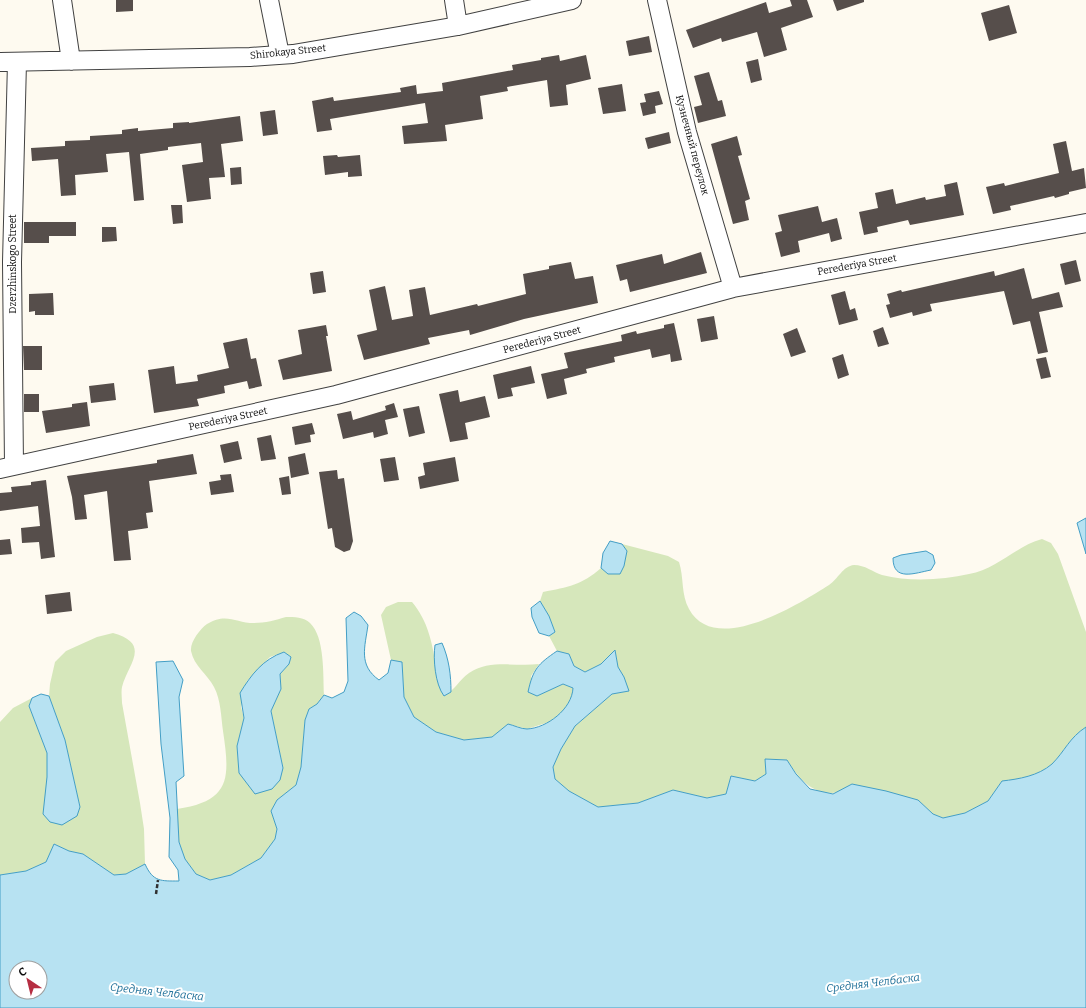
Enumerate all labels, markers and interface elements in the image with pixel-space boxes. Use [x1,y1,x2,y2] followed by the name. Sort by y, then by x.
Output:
[249,42,327,62] street label: Shirokaya Street
[673,94,711,197] street label: Кузнечный переулок
[7,214,19,314] street label: Dzerzhinskogo Street
[816,252,898,278] street label: Perederiya Street
[502,324,583,356] street label: Perederiya Street
[188,405,269,433] street label: Perederiya Street
[8,960,48,1000] north arrow
[16,965,29,980] text: С
[825,971,921,995] water label: Средняя Челбаска
[109,981,205,1003] water label: Средняя Челбаска

